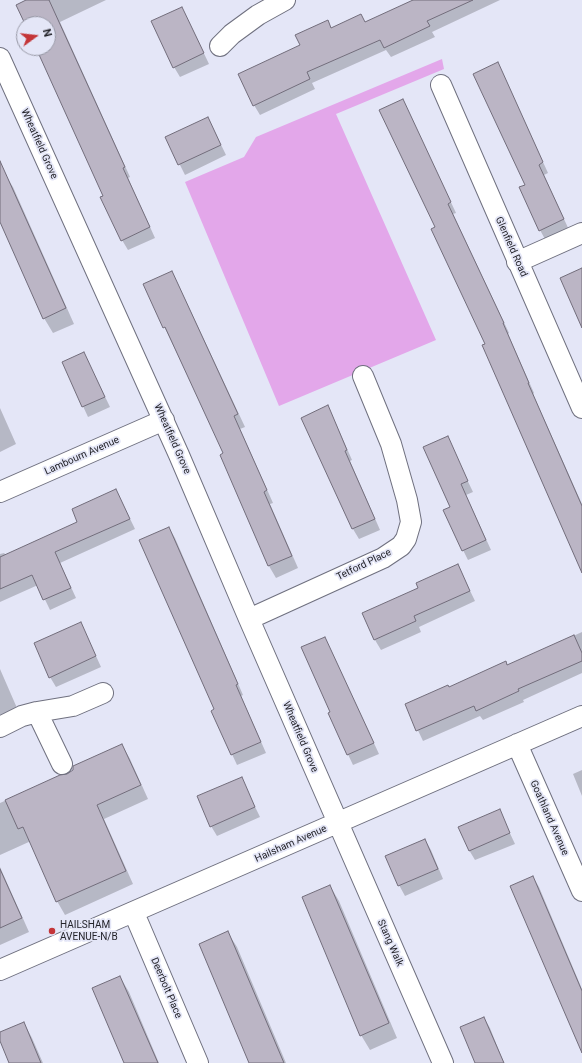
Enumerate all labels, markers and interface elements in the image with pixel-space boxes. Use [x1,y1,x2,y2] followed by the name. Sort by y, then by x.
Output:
[16,16,56,56] north arrow
[40,28,54,38] text: N
[18,107,60,181] street label: Wheatfield Grove
[492,215,530,279] street label: Glenfield Road
[151,402,193,476] street label: Wheatfield Grove
[43,434,121,478] street label: Lambourn Avenue
[335,547,393,583] street label: Tetford Place
[280,700,320,774] street label: Wheatfield Grove
[527,779,571,857] street label: Goathland Avenue
[253,823,329,865] street label: Hailsham Avenue
[374,918,406,968] street label: Stang Walk
[60,919,118,942] place label: HAILSHAM AVENUE-N/B
[47,926,57,936] marker: HAILSHAM AVENUE-N/B
[148,956,184,1020] street label: Deerbolt Place

